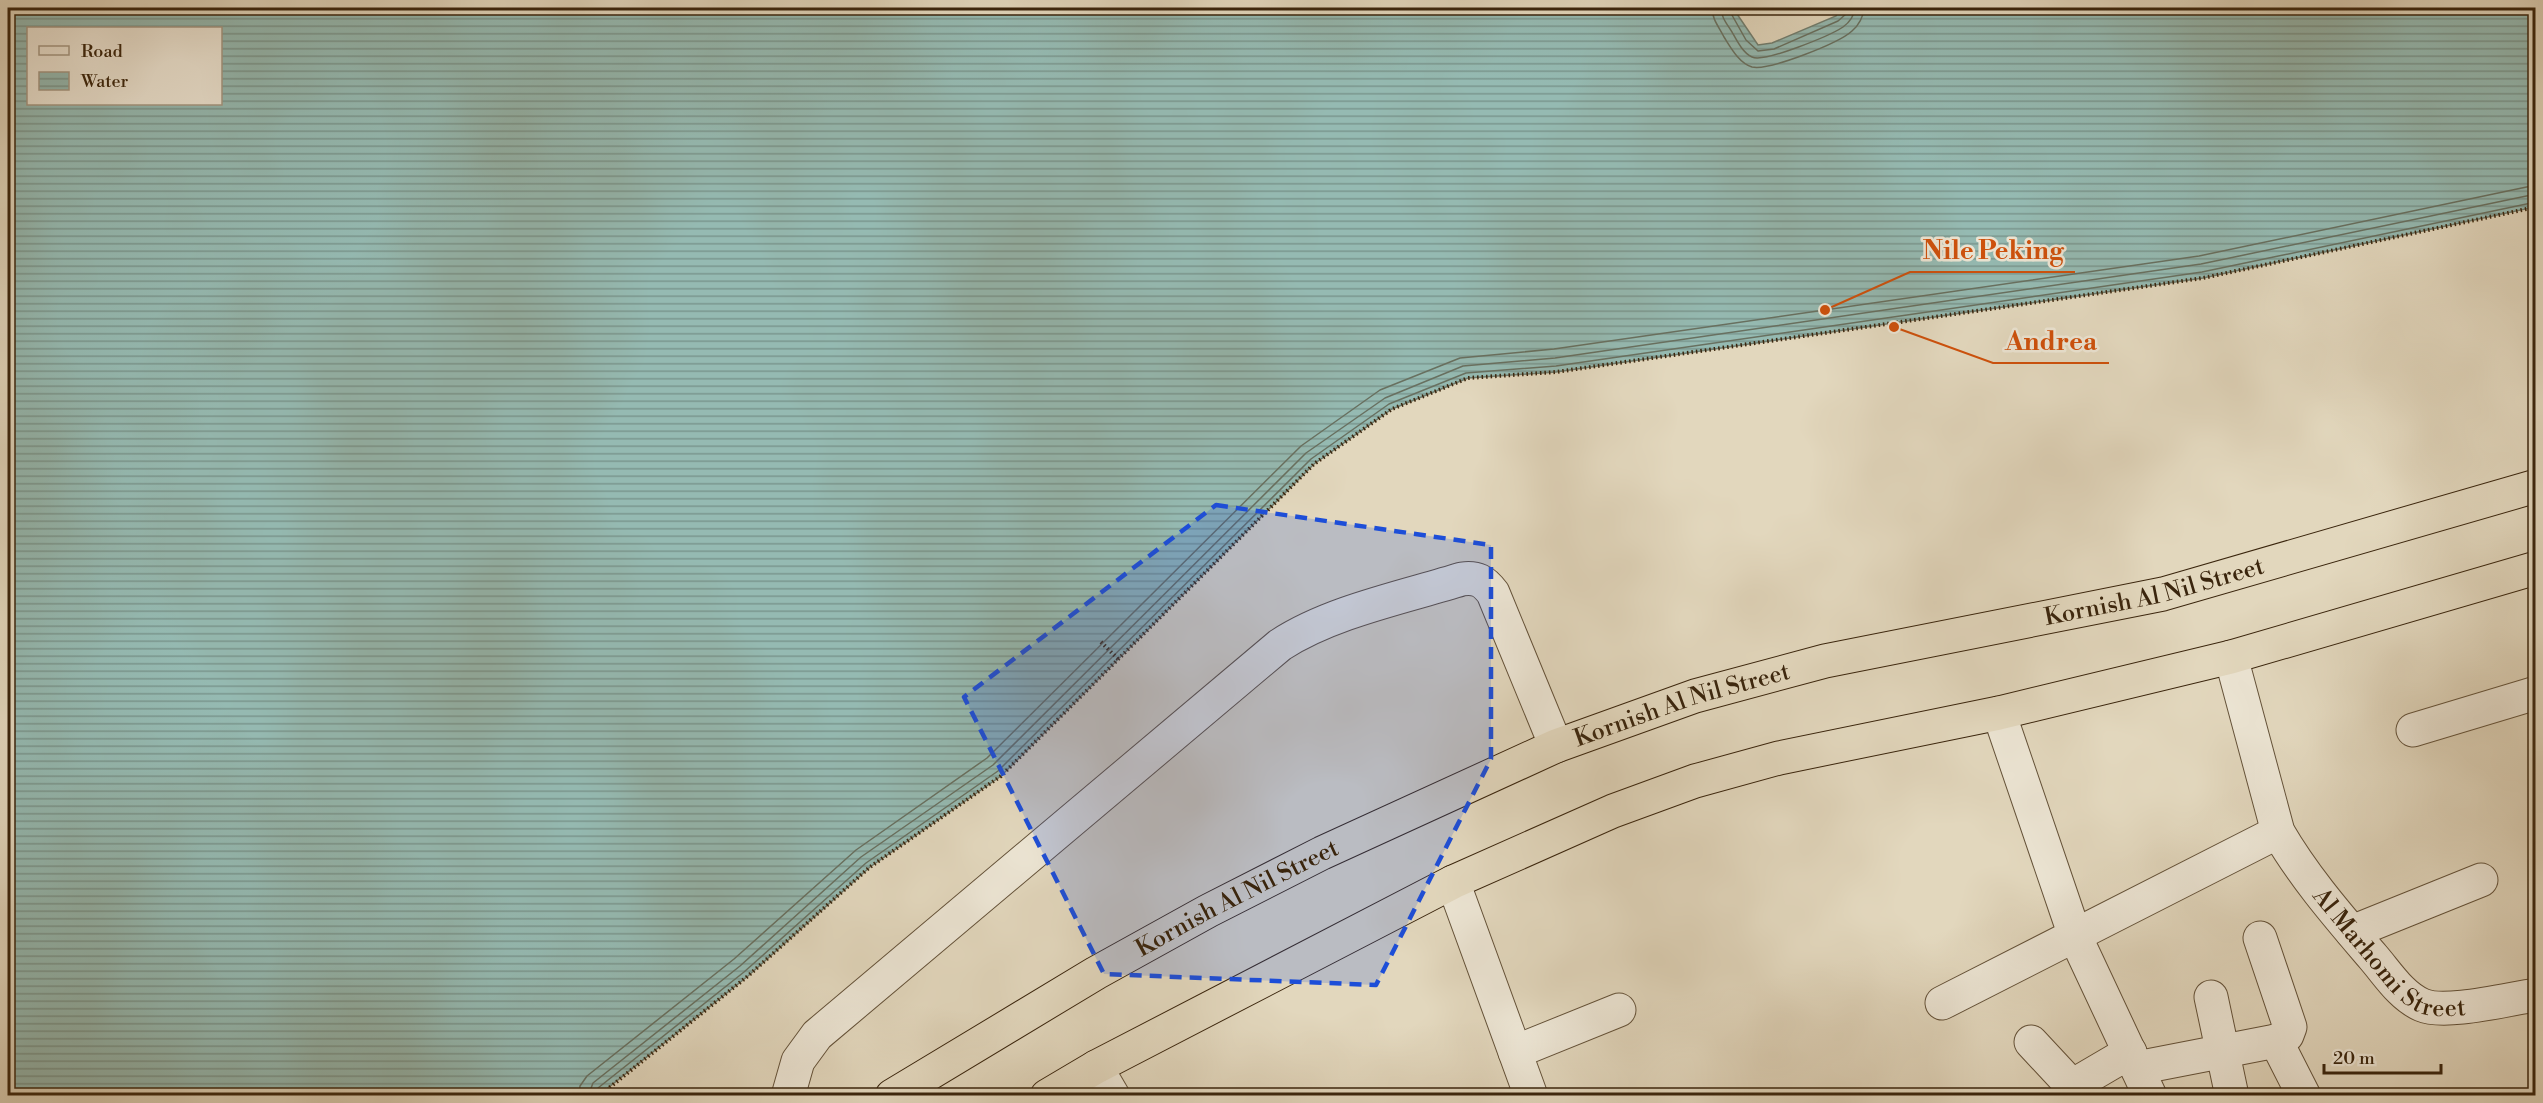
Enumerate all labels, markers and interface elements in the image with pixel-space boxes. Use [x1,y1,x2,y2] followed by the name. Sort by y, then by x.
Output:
[27,27,222,105] legend
[81,40,124,63] text: Road
[80,70,129,93] text: Water
[1910,228,2075,272] callout: Nile Peking
[1922,235,2065,267] text: Nile Peking
[1993,319,2109,363] callout: Andrea
[2004,326,2098,358] text: Andrea
[2042,551,2268,633] street label: Kornish Al Nil Street
[1570,657,1794,754] street label: Kornish Al Nil Street
[1131,833,1344,964] street label: Kornish Al Nil Street
[2305,881,2467,1024] street label: Al Marhomi Street
[2324,1037,2441,1075] scale bar
[2333,1047,2375,1070] text: 20 m

